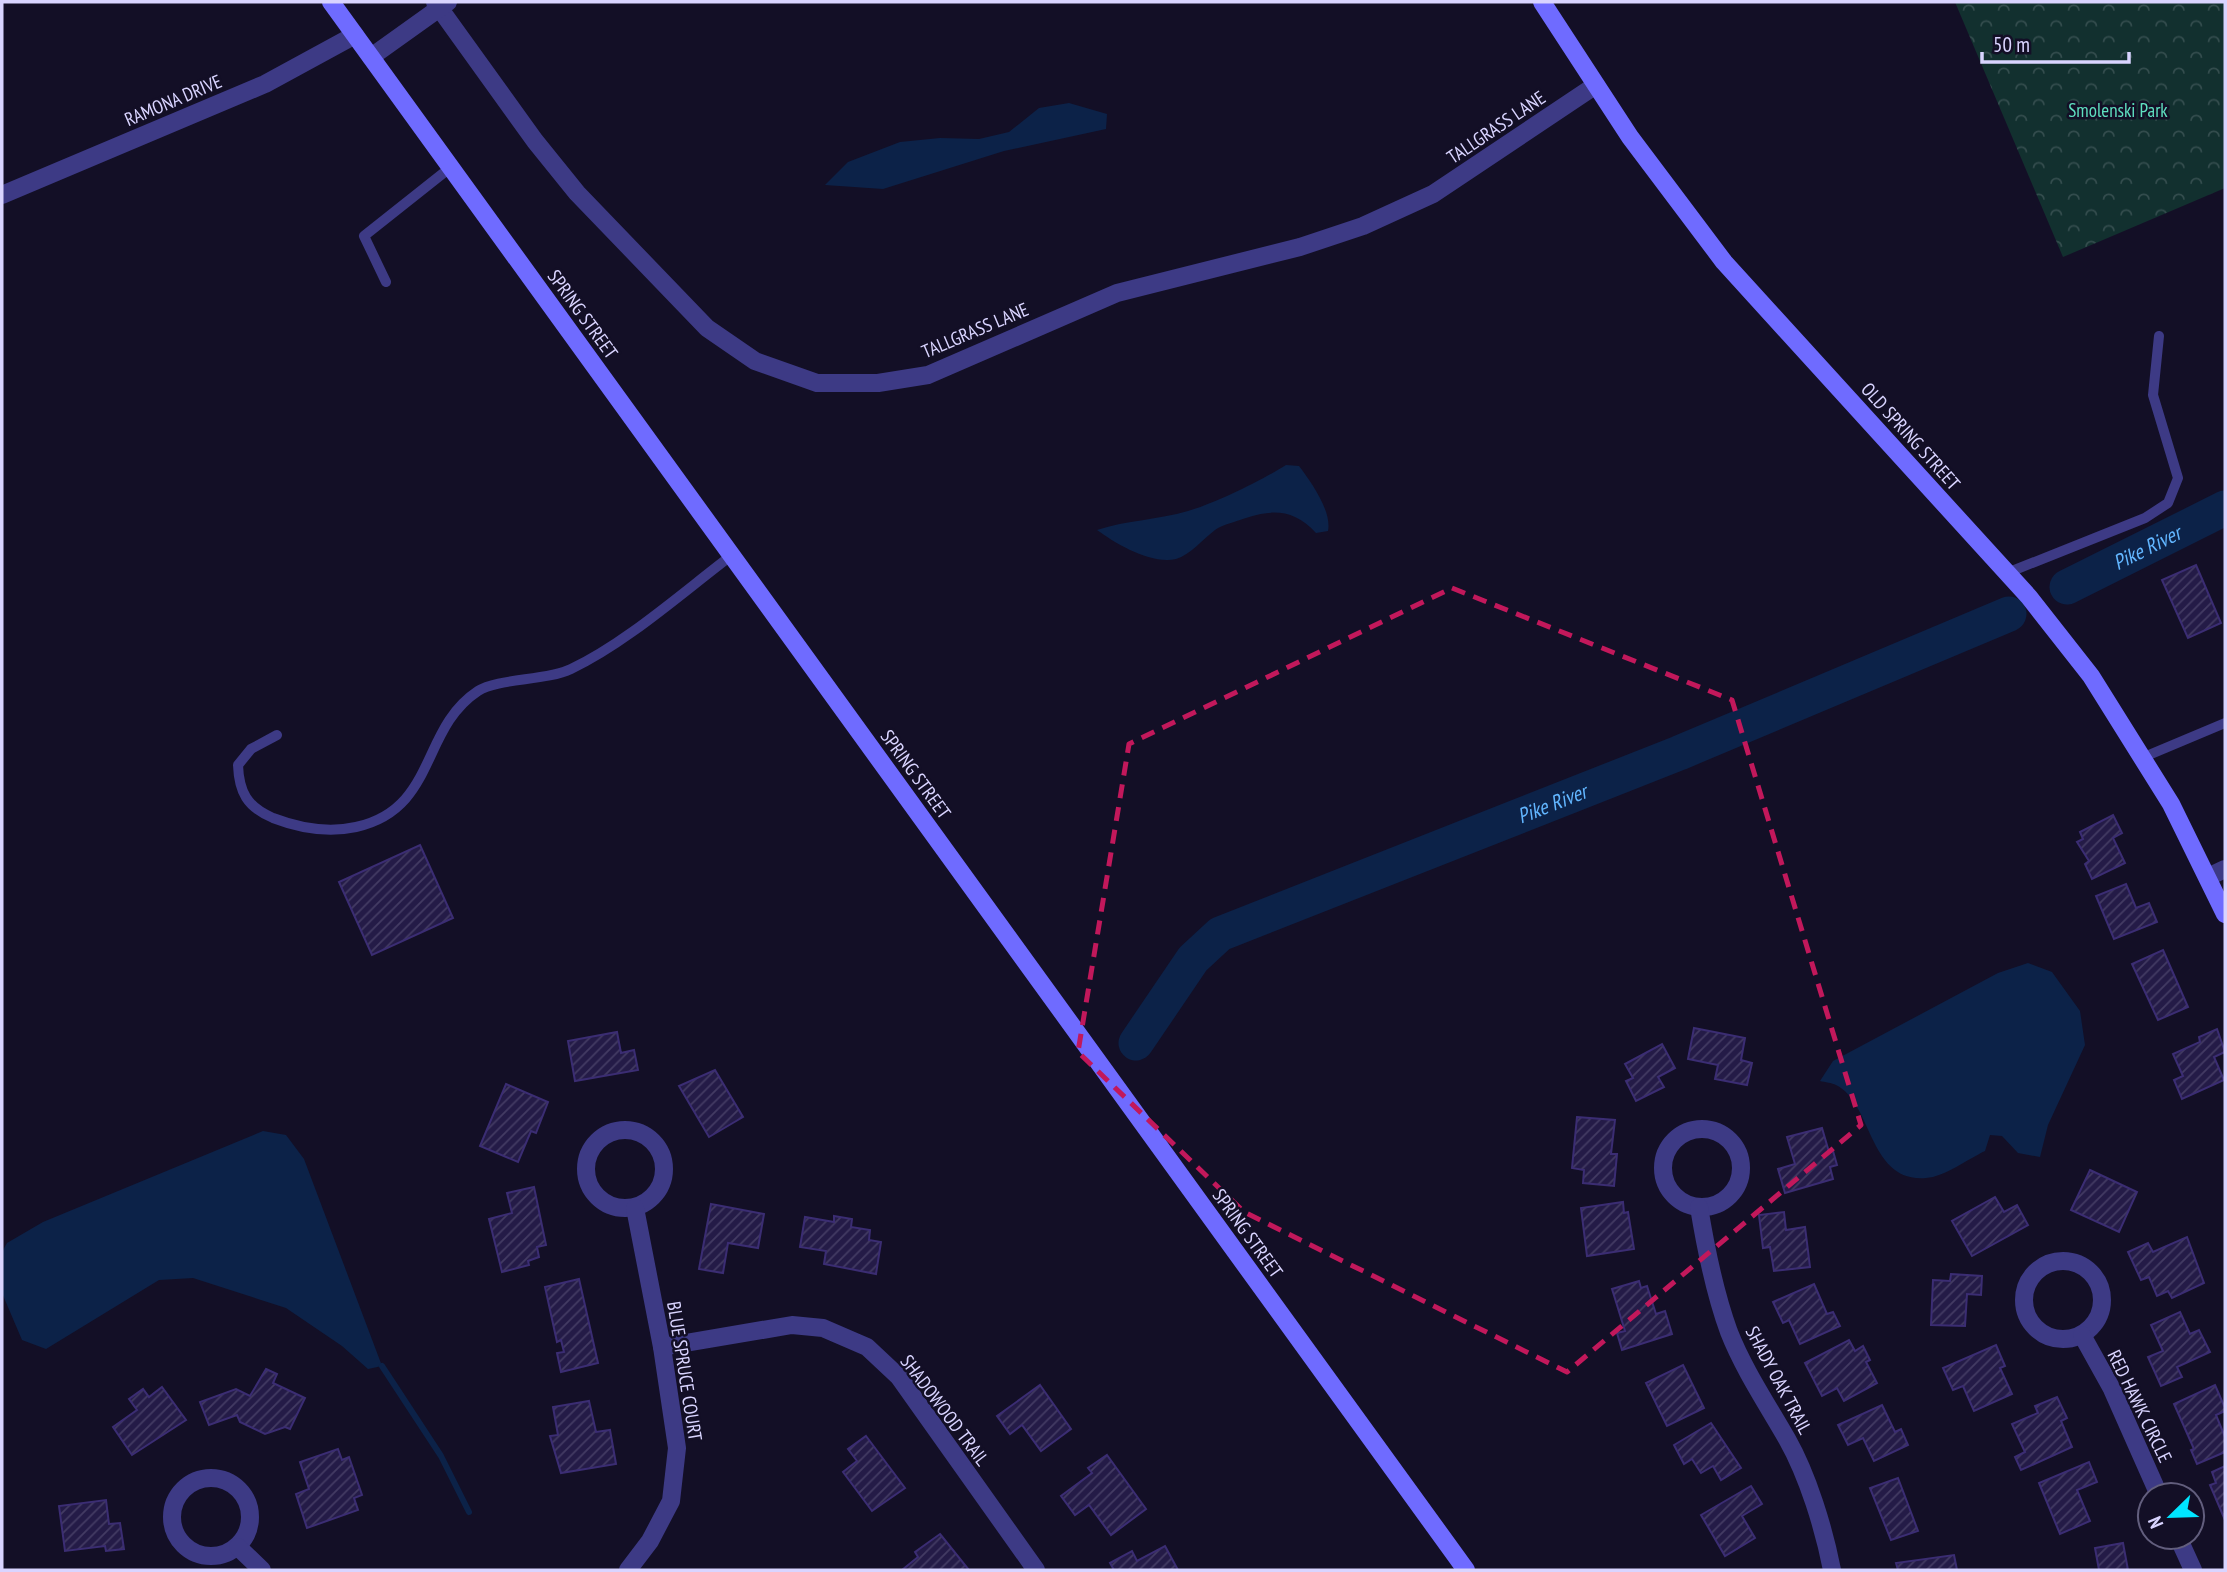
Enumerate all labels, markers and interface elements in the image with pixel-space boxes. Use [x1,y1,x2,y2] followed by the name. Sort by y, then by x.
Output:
[1982,21,2129,65] scale bar
[1993,31,2030,58] text: 50 m
[121,69,225,131] street label: RAMONA DRIVE
[1442,85,1550,169] street label: TALLGRASS LANE
[2068,98,2168,122] park label: Smolenski Park
[543,265,624,364] street label: SPRING STREET
[918,297,1032,363] street label: TALLGRASS LANE
[1856,377,1966,495] street label: OLD SPRING STREET
[2108,517,2188,575] water label: Pike River
[876,725,957,824] street label: SPRING STREET
[1513,776,1593,829] water label: Pike River
[1208,1184,1289,1283] street label: SPRING STREET
[662,1300,708,1443] street label: BLUE SPRUCE COURT
[1741,1322,1818,1438] street label: SHADY OAK TRAIL
[2102,1346,2178,1466] street label: RED HAWK CIRCLE
[895,1350,995,1470] street label: SHADOWOOD TRAIL
[2136,1481,2206,1551] north arrow
[2142,1513,2168,1532] text: N

